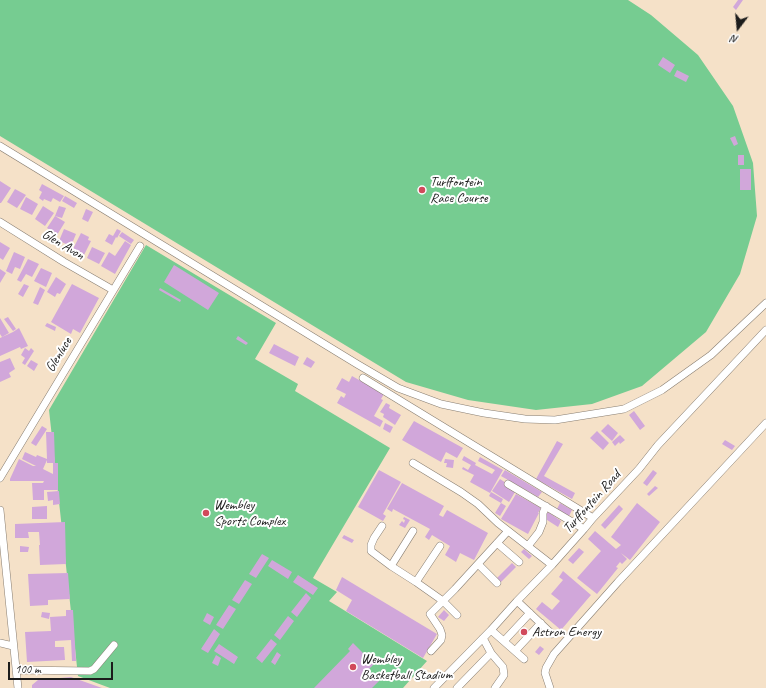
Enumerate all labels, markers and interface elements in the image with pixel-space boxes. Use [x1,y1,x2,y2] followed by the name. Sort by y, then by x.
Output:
[718,8,758,48] north arrow
[729,32,740,47] text: N
[430,174,487,206] place label: Turffontein Race Course
[417,185,427,195] marker: Turffontein Race Course
[39,226,87,264] street label: Glen Avon
[42,335,76,375] street label: Glenluce
[559,467,625,537] street label: Turffontein Road
[214,497,285,530] place label: Wembley Sports Complex
[201,508,211,518] marker: Wembley Sports Complex
[532,624,601,640] place label: Astron Energy
[519,627,529,637] marker: Astron Energy
[361,651,452,684] place label: Wembley Basketball Stadium
[10,654,115,680] scale bar
[15,661,41,677] text: 100 m
[348,662,358,672] marker: Wembley Basketball Stadium

